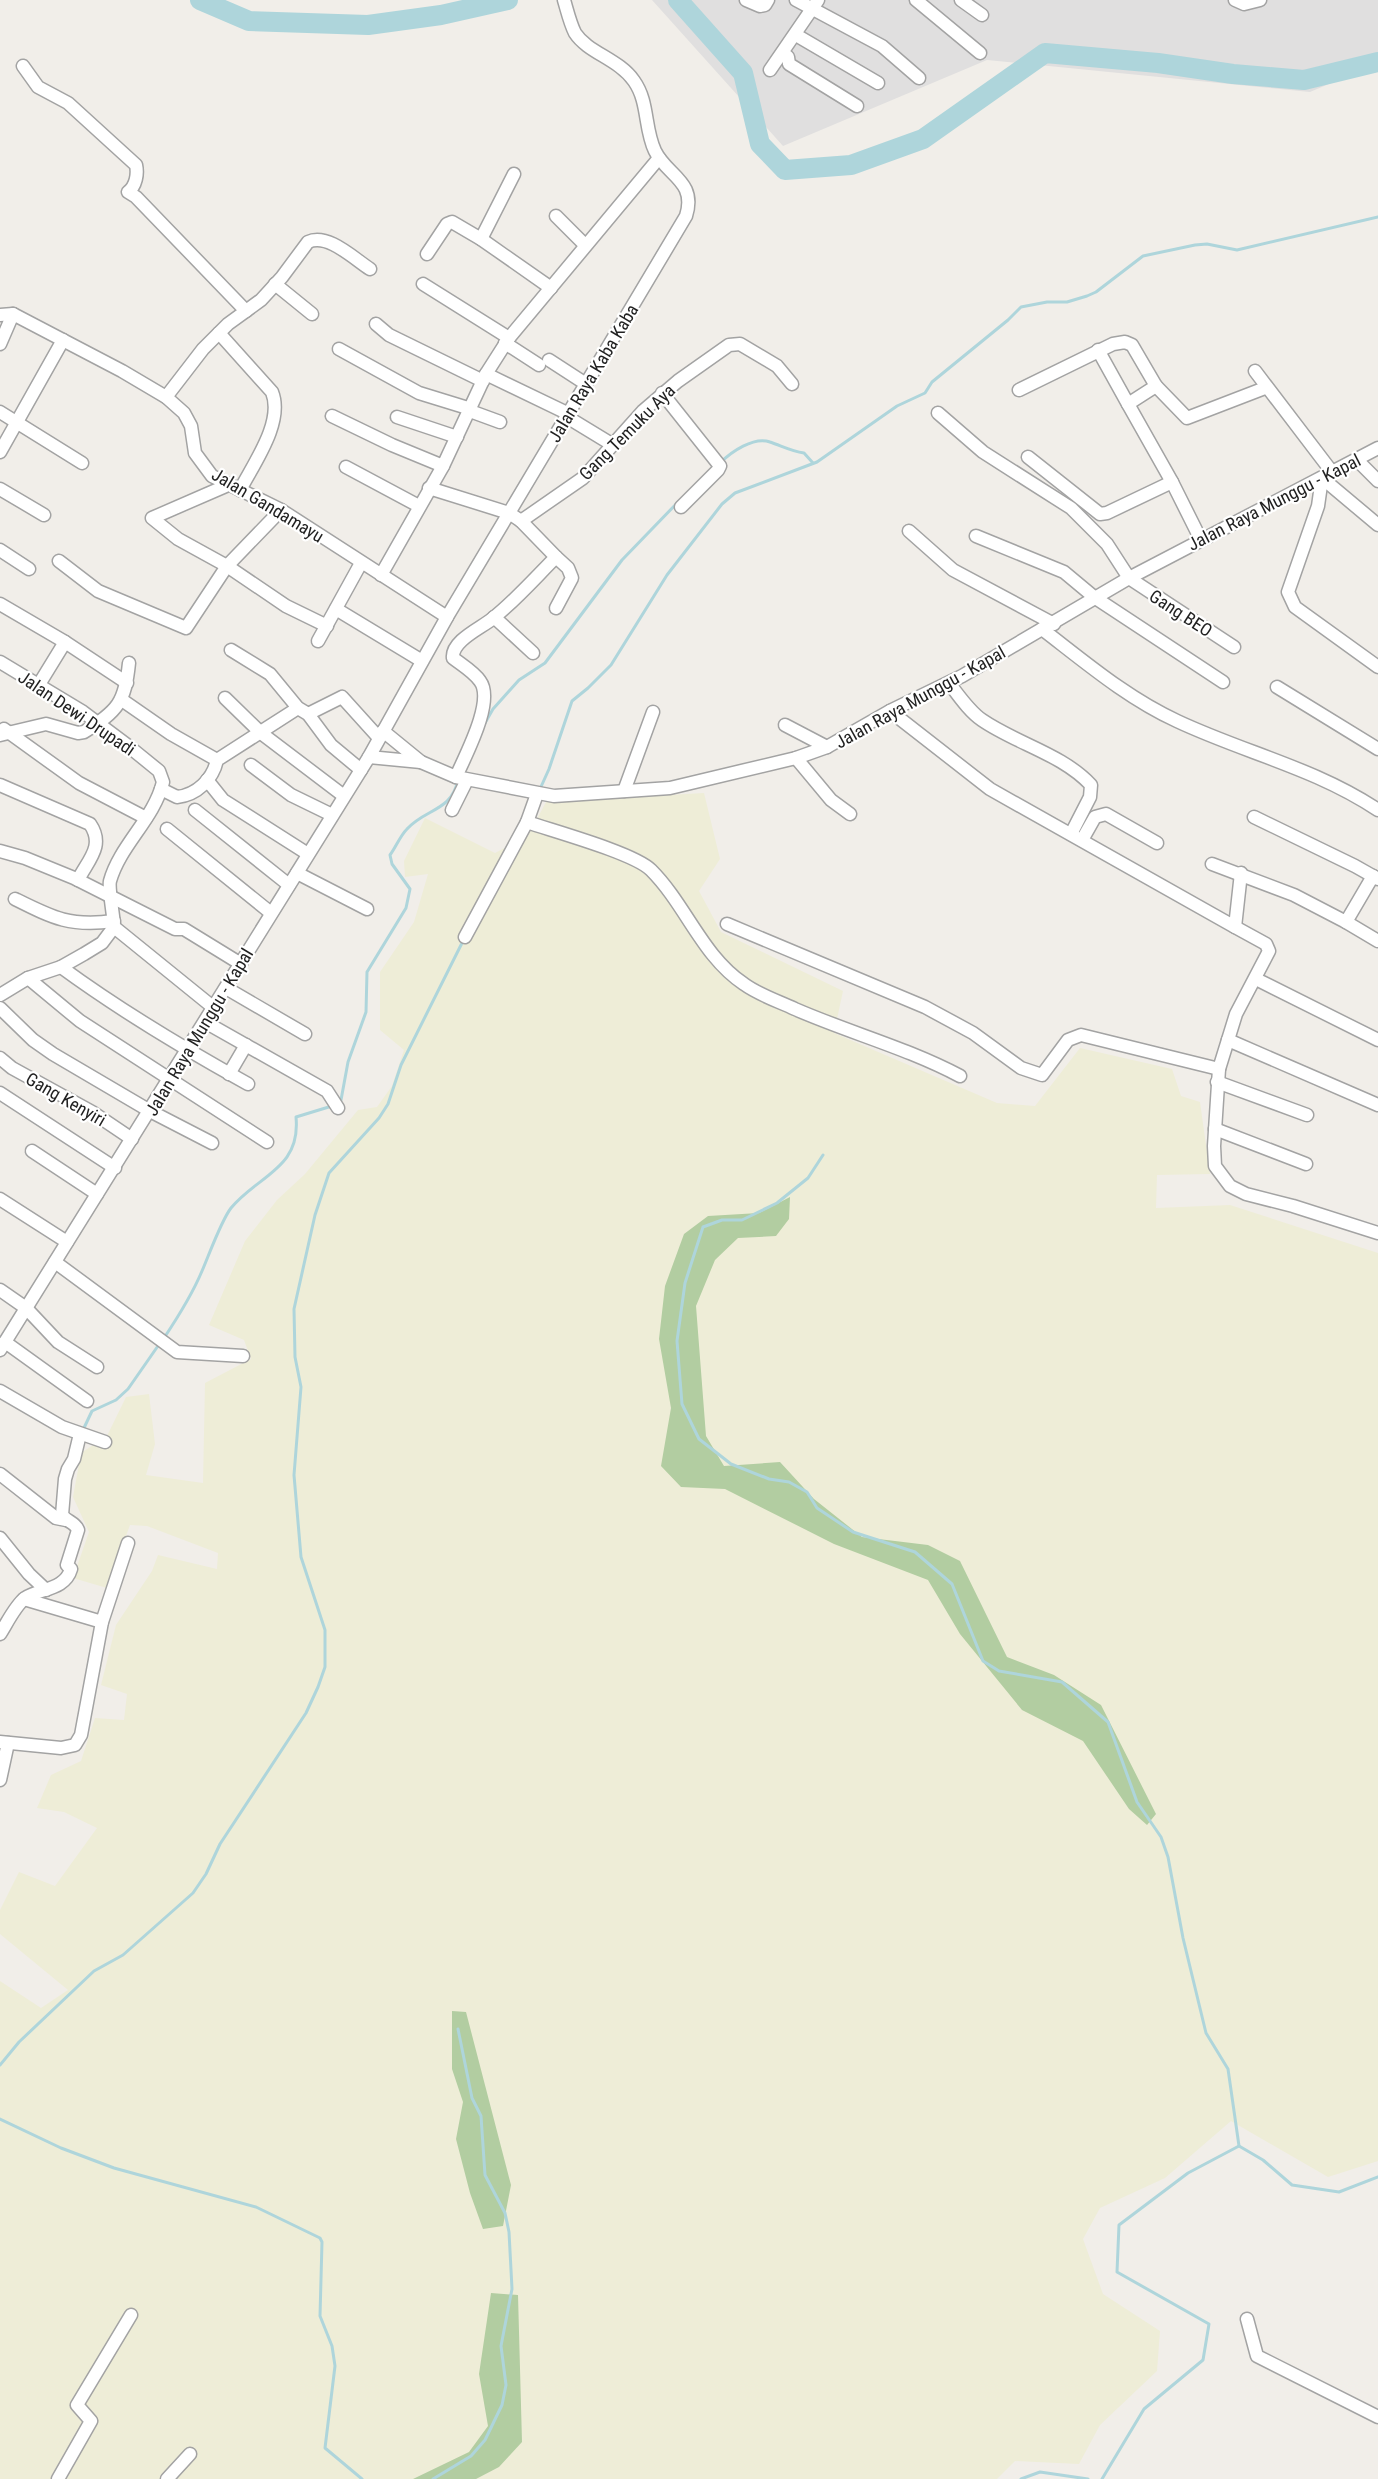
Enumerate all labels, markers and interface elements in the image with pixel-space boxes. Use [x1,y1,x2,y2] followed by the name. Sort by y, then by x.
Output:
[544,300,642,446] street label: Jalan Raya Kaba Kaba
[575,380,679,484] street label: Gang Temuku Aya
[1184,449,1364,555] street label: Jalan Raya Munggu - Kapal
[208,463,328,547] street label: Jalan Gandamayu
[1146,585,1216,641] street label: Gang BEO
[831,641,1009,753] street label: Jalan Raya Munggu - Kapal
[14,666,140,760] street label: Jalan Dewi Drupadi
[141,945,257,1119] street label: Jalan Raya Munggu - Kapal
[22,1068,110,1130] street label: Gang Kenyiri

